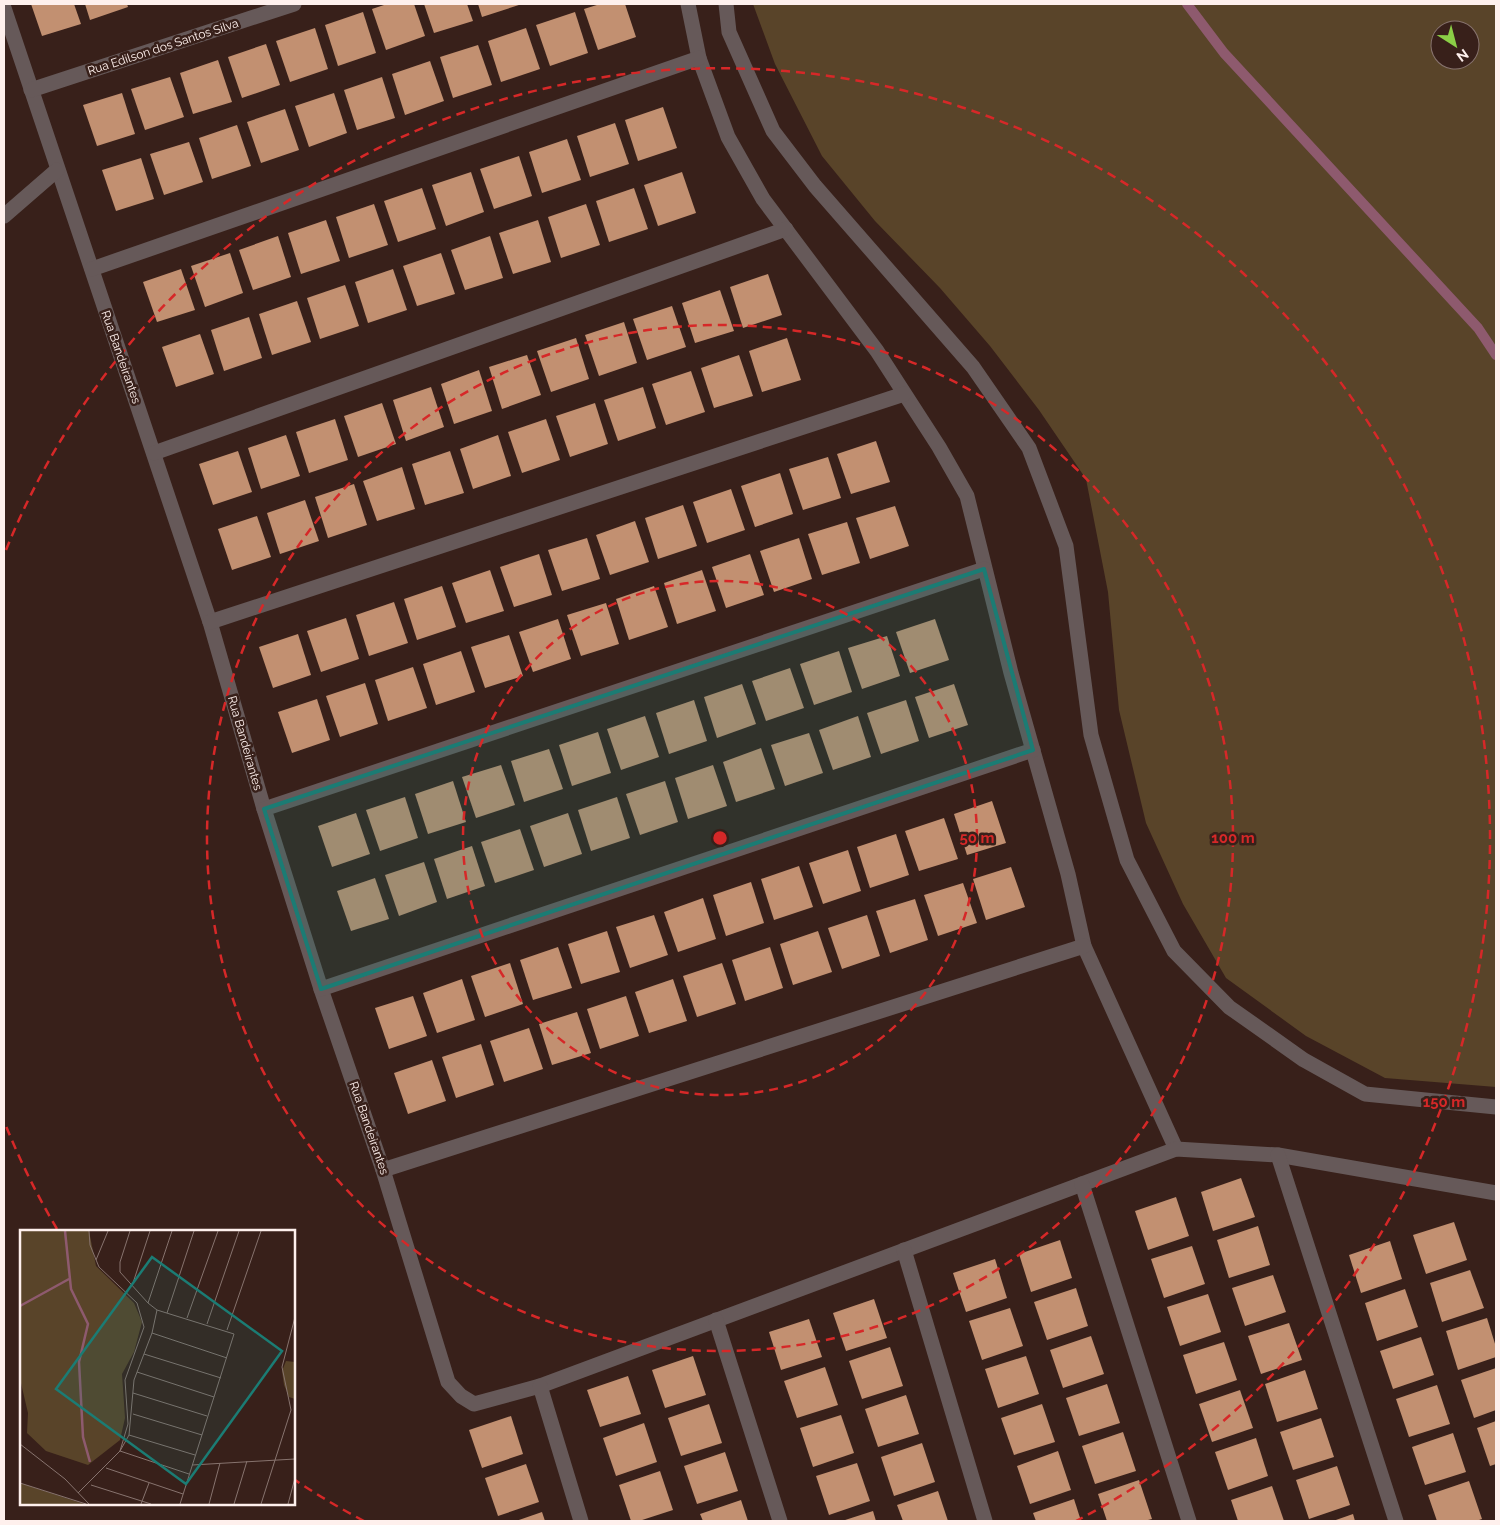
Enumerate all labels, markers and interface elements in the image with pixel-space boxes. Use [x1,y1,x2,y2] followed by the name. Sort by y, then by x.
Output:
[86,16,240,78] street label: Rua Edilson dos Santos Silva
[1430,20,1480,70] north arrow
[1454,46,1472,65] text: N
[99,309,144,406] street label: Rua Bandeirantes
[225,694,265,792] street label: Rua Bandeirantes
[711,829,729,847] centre of rings
[959,829,995,847] text: 50 m
[1211,829,1255,847] text: 100 m
[347,1080,392,1177] street label: Rua Bandeirantes
[1423,1093,1465,1111] text: 150 m
[20,1230,295,1505] inset map

